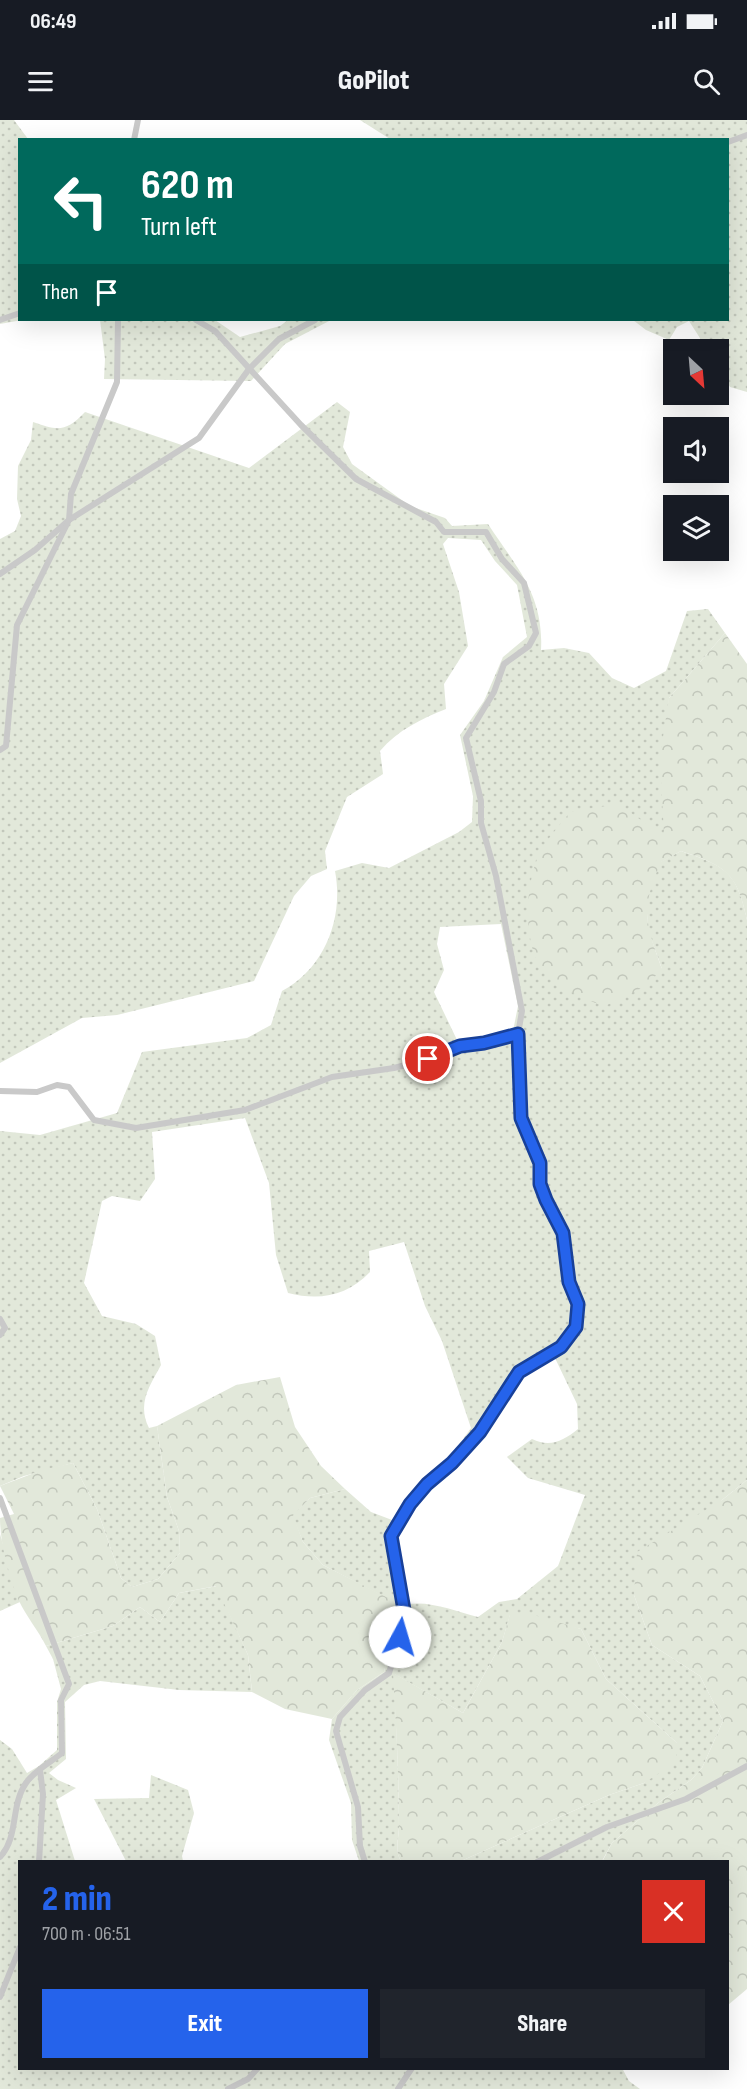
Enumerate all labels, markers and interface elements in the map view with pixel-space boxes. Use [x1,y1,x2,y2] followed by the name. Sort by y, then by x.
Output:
[30,8,76,35] text: 06:49
[24,65,57,98] icon: menu
[338,65,409,97] text: GoPilot
[690,65,723,98] icon: search
[141,160,234,211] text: 620 m
[42,162,120,240] icon: left
[141,211,217,243] text: Turn left
[90,276,123,309] icon: arrive
[42,279,78,306] text: Then
[663,339,729,405] north arrow
[663,339,729,561] map controls
[663,417,729,483] button: sound
[663,495,729,561] button: layers
[402,1033,453,1084] pin
[411,1042,444,1075] icon: arrive
[368,1605,432,1669] position arrow
[42,1878,112,1921] text: 2 min
[642,1880,705,1943] button: close
[42,1922,131,1946] text: 700 m · 06:51
[42,1989,368,2058] button: Exit
[380,1989,705,2058] button: Share

